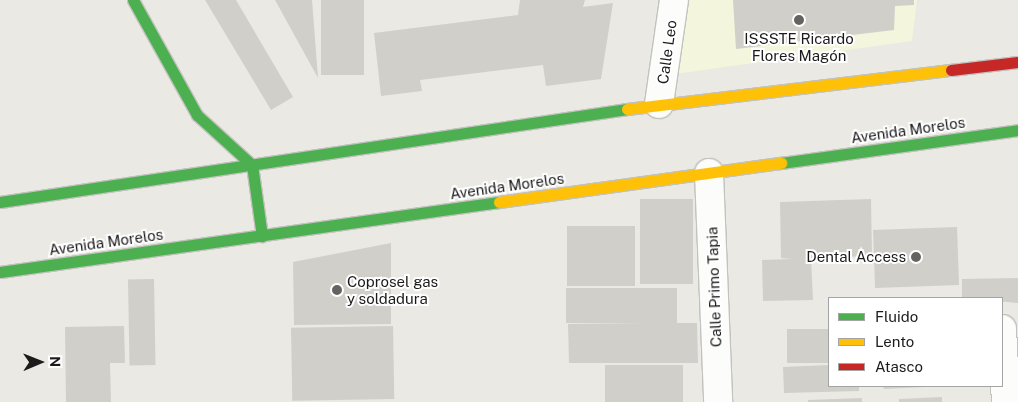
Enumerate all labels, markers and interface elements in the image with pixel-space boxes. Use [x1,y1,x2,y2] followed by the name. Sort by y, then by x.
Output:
[792,13,806,27] marker: ISSSTE Ricardo Flores Magón
[654,19,680,85] street label: Calle Leo
[744,29,854,64] place label: ISSSTE Ricardo Flores Magón
[850,113,966,147] street label: Avenida Morelos
[449,169,565,203] street label: Avenida Morelos
[48,225,164,259] street label: Avenida Morelos
[703,226,725,348] street label: Calle Primo Tapia
[806,248,906,266] place label: Dental Access
[910,251,922,263] marker: Dental Access
[347,272,438,307] place label: Coprosel gas y soldadura
[331,284,343,296] marker: Coprosel gas y soldadura
[828,297,1003,387] legend
[875,308,918,325] text: Fluido
[875,333,914,350] text: Lento
[15,337,65,387] north arrow
[47,356,63,367] text: N
[875,358,923,375] text: Atasco

